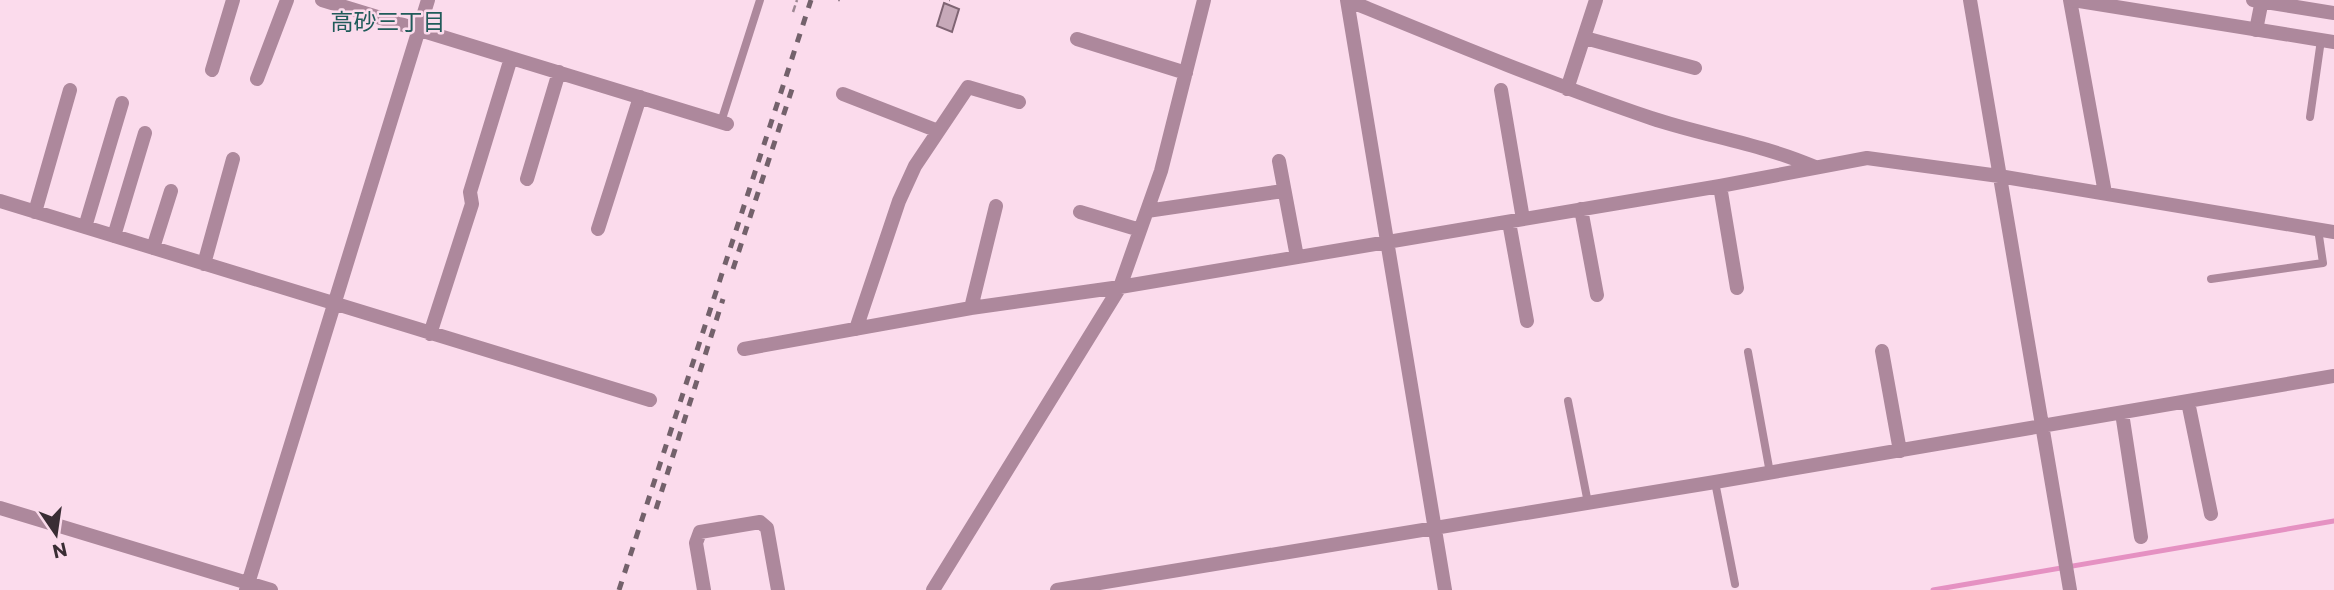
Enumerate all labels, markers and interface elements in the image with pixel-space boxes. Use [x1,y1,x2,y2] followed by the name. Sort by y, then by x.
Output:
[331,7,446,35] district label: 高砂三丁目
[21,499,91,569] north arrow
[50,538,69,564] text: N

